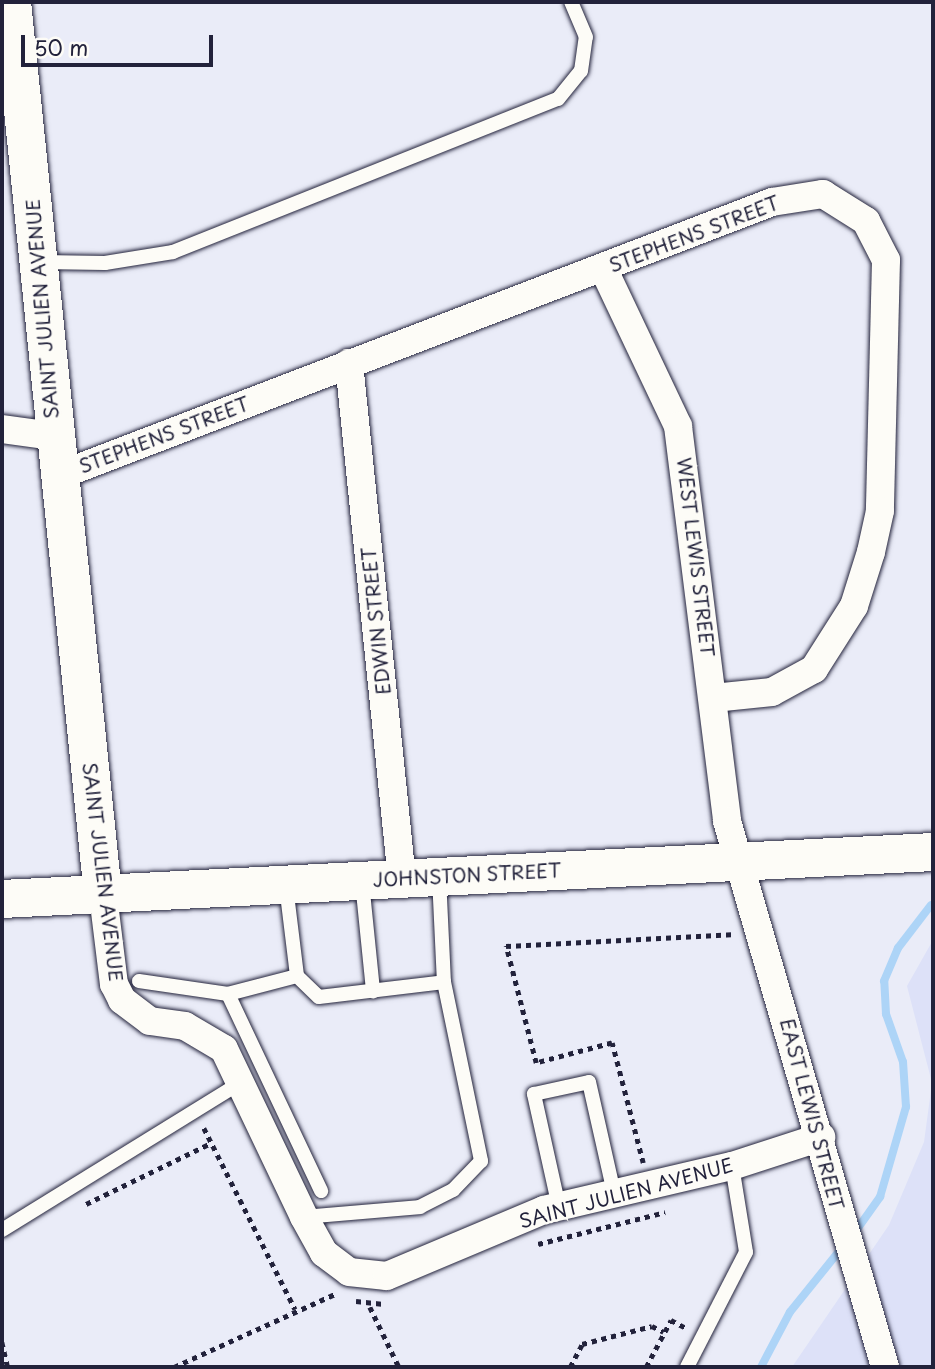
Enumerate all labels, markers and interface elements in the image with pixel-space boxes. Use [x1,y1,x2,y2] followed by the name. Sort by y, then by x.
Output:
[24,21,217,65] scale bar
[34,31,88,63] text: 50 m
[605,191,783,277] street label: STEPHENS STREET
[21,197,63,421] street label: SAINT JULIEN AVENUE
[75,392,253,478] street label: STEPHENS STREET
[672,455,720,659] street label: WEST LEWIS STREET
[357,546,395,696] street label: EDWIN STREET
[78,760,128,984] street label: SAINT JULIEN AVENUE
[371,859,563,891] street label: JOHNSTON STREET
[775,1015,849,1213] street label: EAST LEWIS STREET
[516,1153,736,1233] street label: SAINT JULIEN AVENUE

